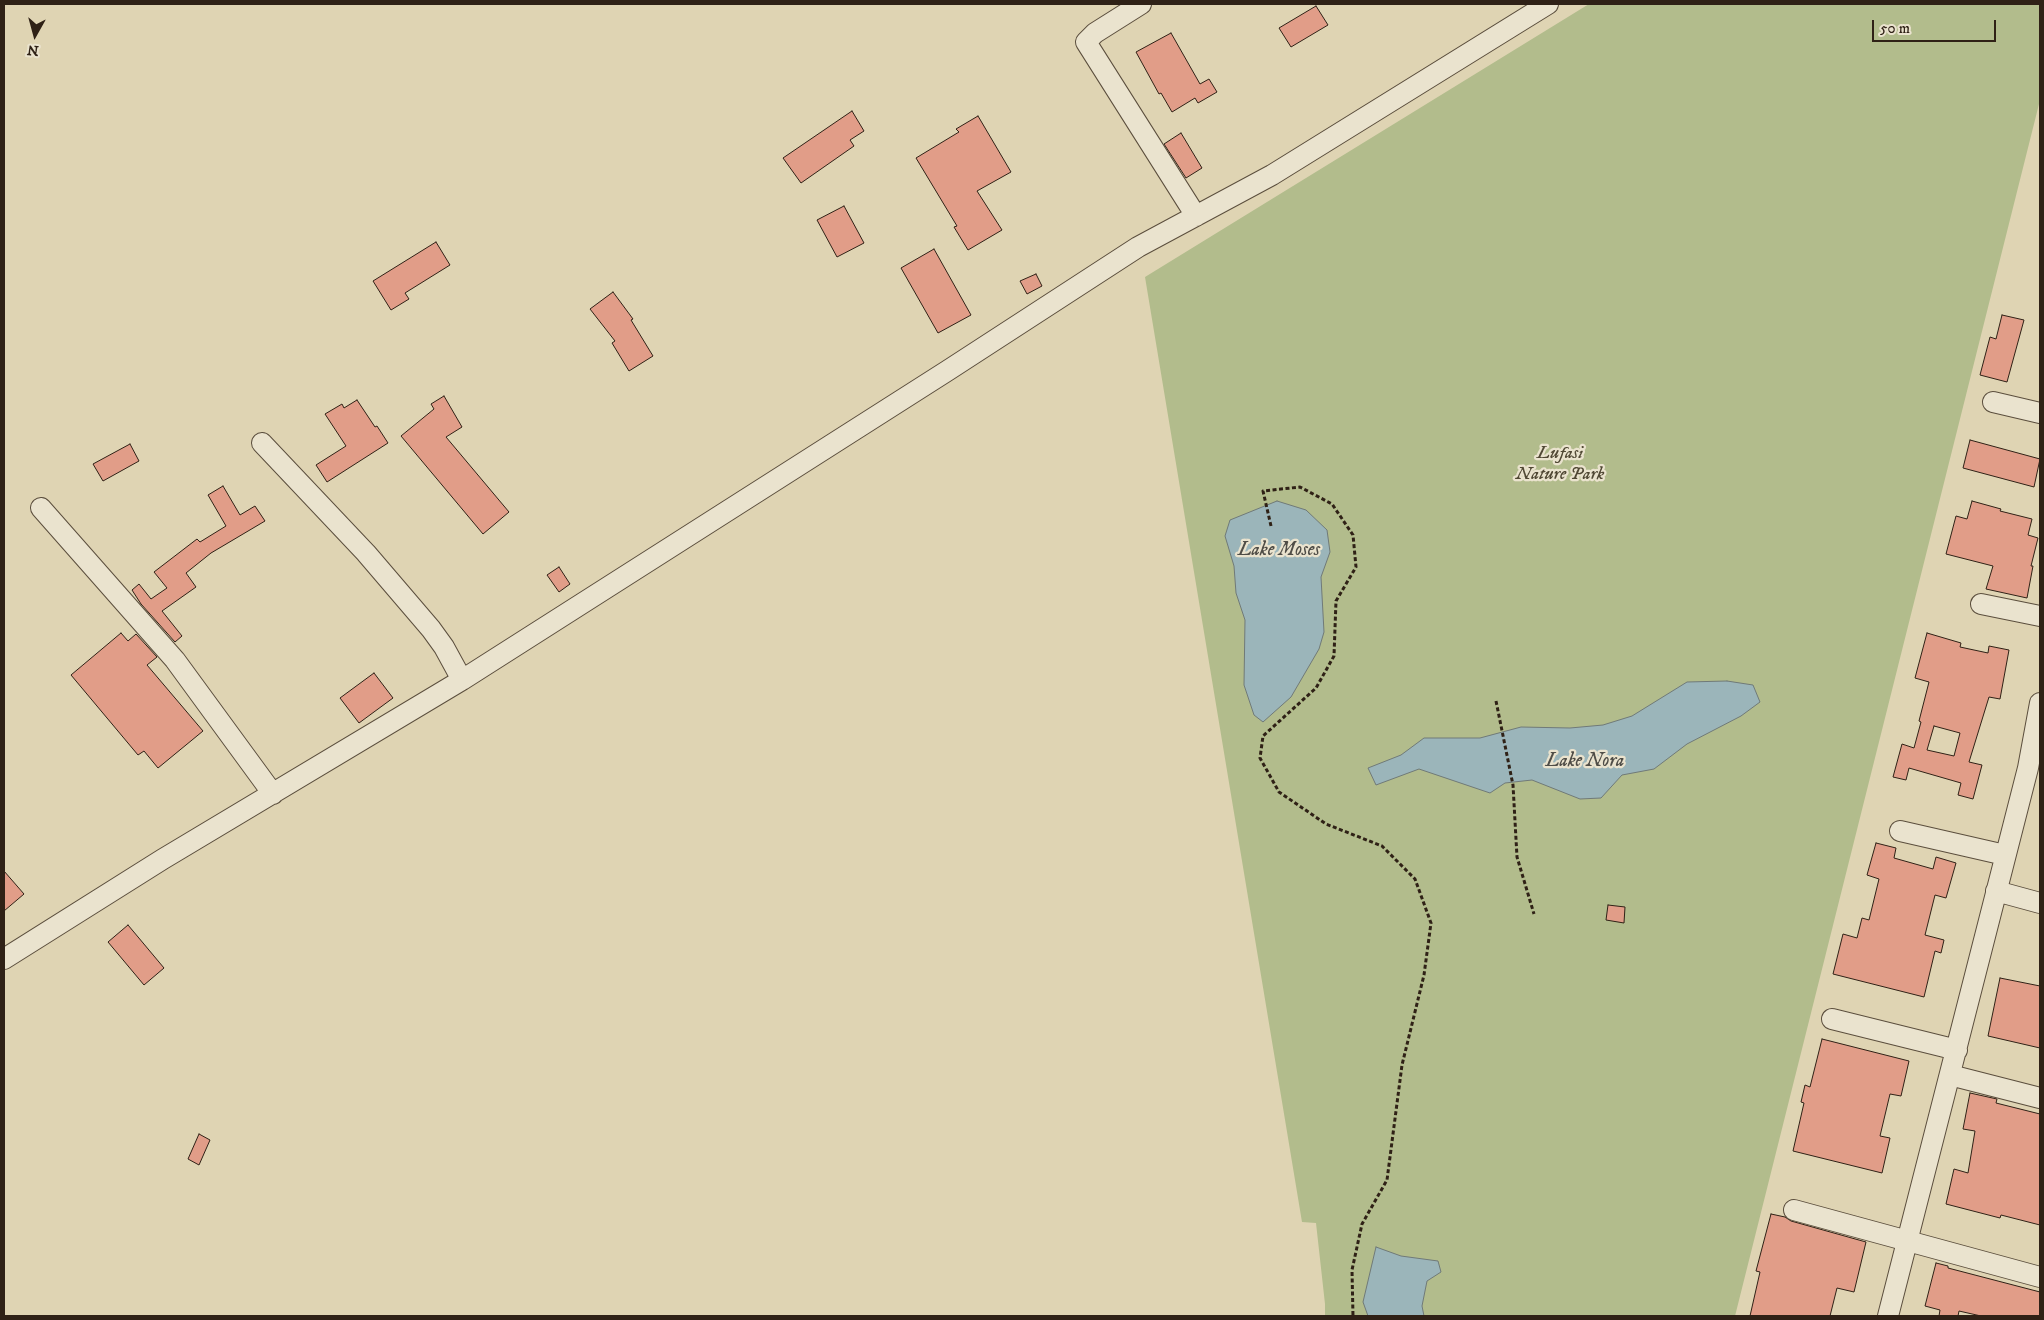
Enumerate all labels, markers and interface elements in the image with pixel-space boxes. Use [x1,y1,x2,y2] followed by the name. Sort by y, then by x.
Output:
[10,10,60,60] north arrow
[1874,10,1998,42] scale bar
[1880,19,1910,38] text: 50 m
[26,40,40,60] text: N
[1516,443,1604,486] park label: Lufasi Nature Park
[1238,540,1320,562] water label: Lake Moses
[1546,751,1624,773] water label: Lake Nora

